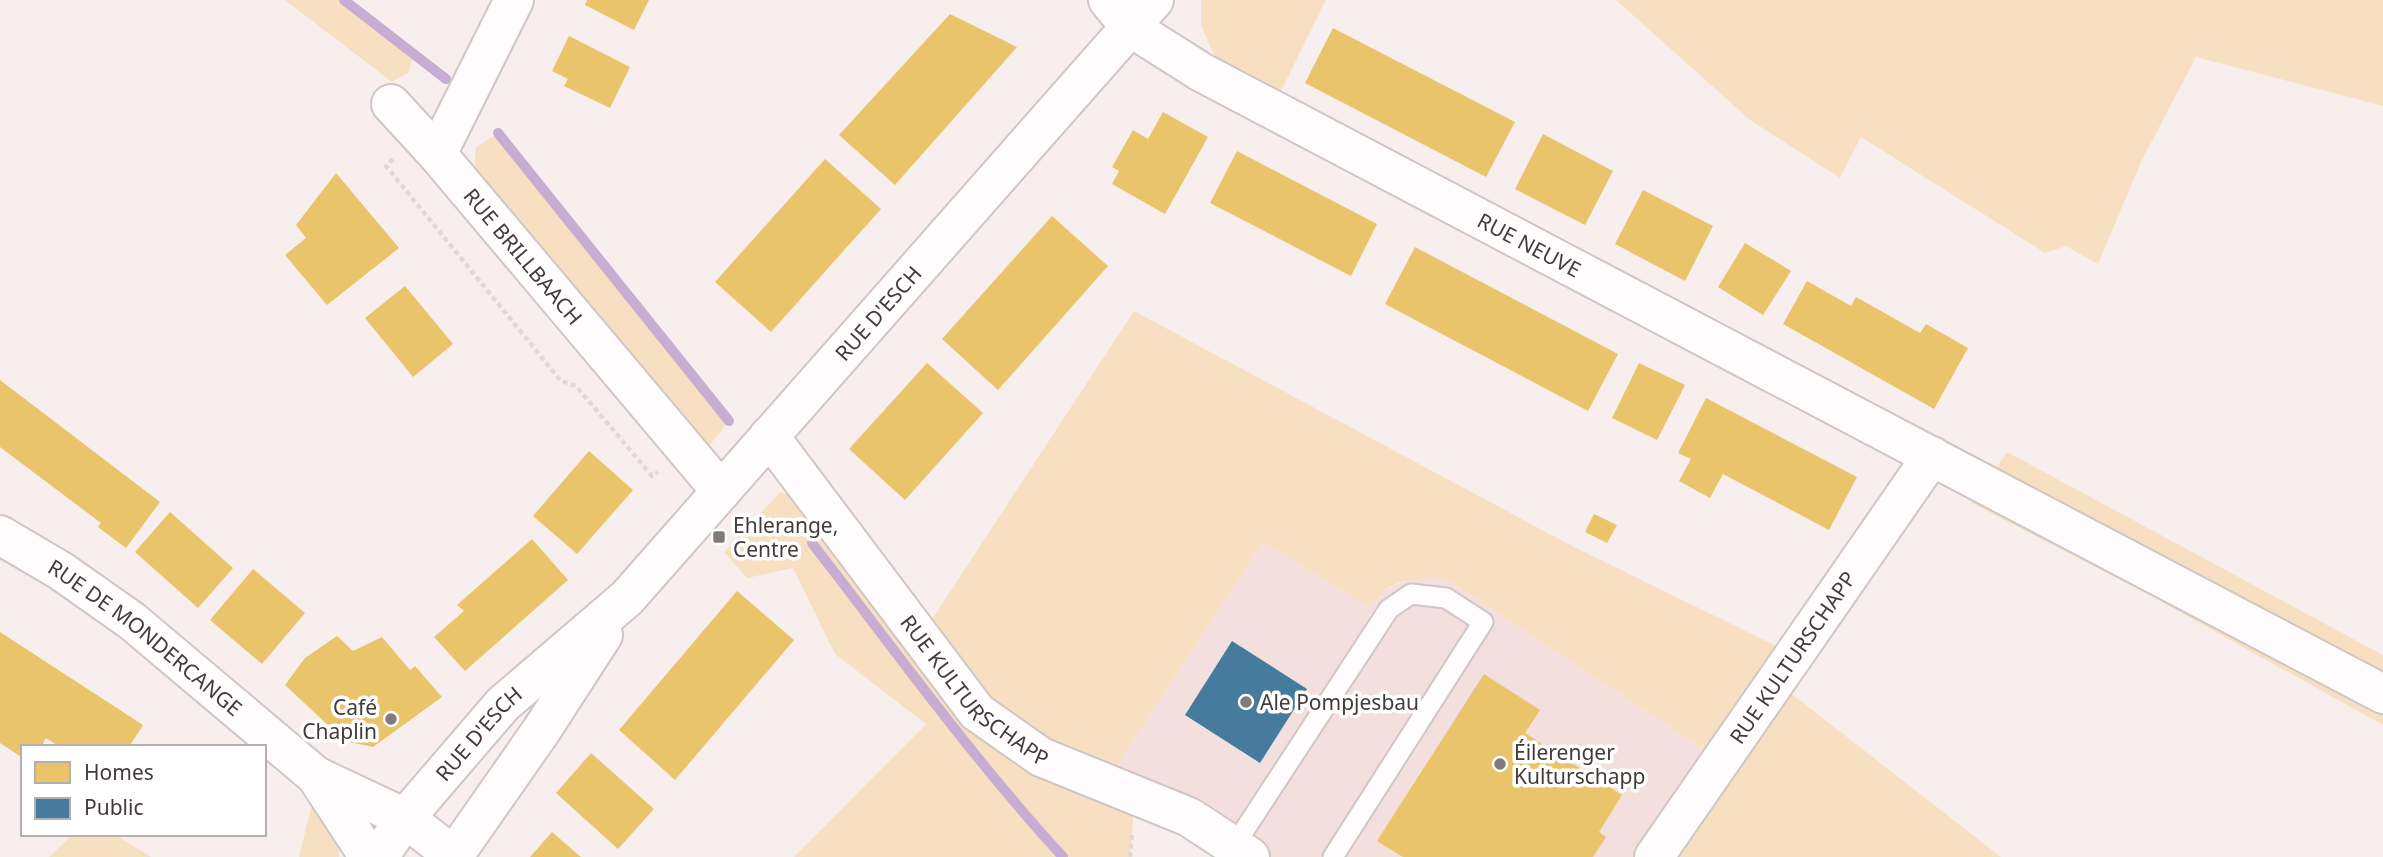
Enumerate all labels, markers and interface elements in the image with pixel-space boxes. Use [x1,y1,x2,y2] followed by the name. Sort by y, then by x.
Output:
[458,182,589,330] street label: RUE BRILLBAACH
[1473,206,1586,283] street label: RUE NEUVE
[829,260,927,367] street label: RUE D'ESCH
[733,511,838,563] place label: Ehlerange, Centre
[711,529,727,545] marker: Ehlerange, Centre
[43,553,248,722] street label: RUE DE MONDERCANGE
[1723,566,1862,749] street label: RUE KULTURSCHAPP
[894,609,1053,773] street label: RUE KULTURSCHAPP
[429,680,528,787] street label: RUE D'ESCH
[1260,688,1419,716] place label: Ale Pompjesbau
[302,693,377,745] place label: Café Chaplin
[1238,694,1254,710] marker: Ale Pompjesbau
[383,711,399,727] marker: Café Chaplin
[1514,738,1645,790] place label: Éilerenger Kulturschapp
[21,745,266,836] legend
[1492,756,1508,772] marker: Éilerenger Kulturschapp
[84,758,154,786] text: Homes
[84,793,144,821] text: Public

